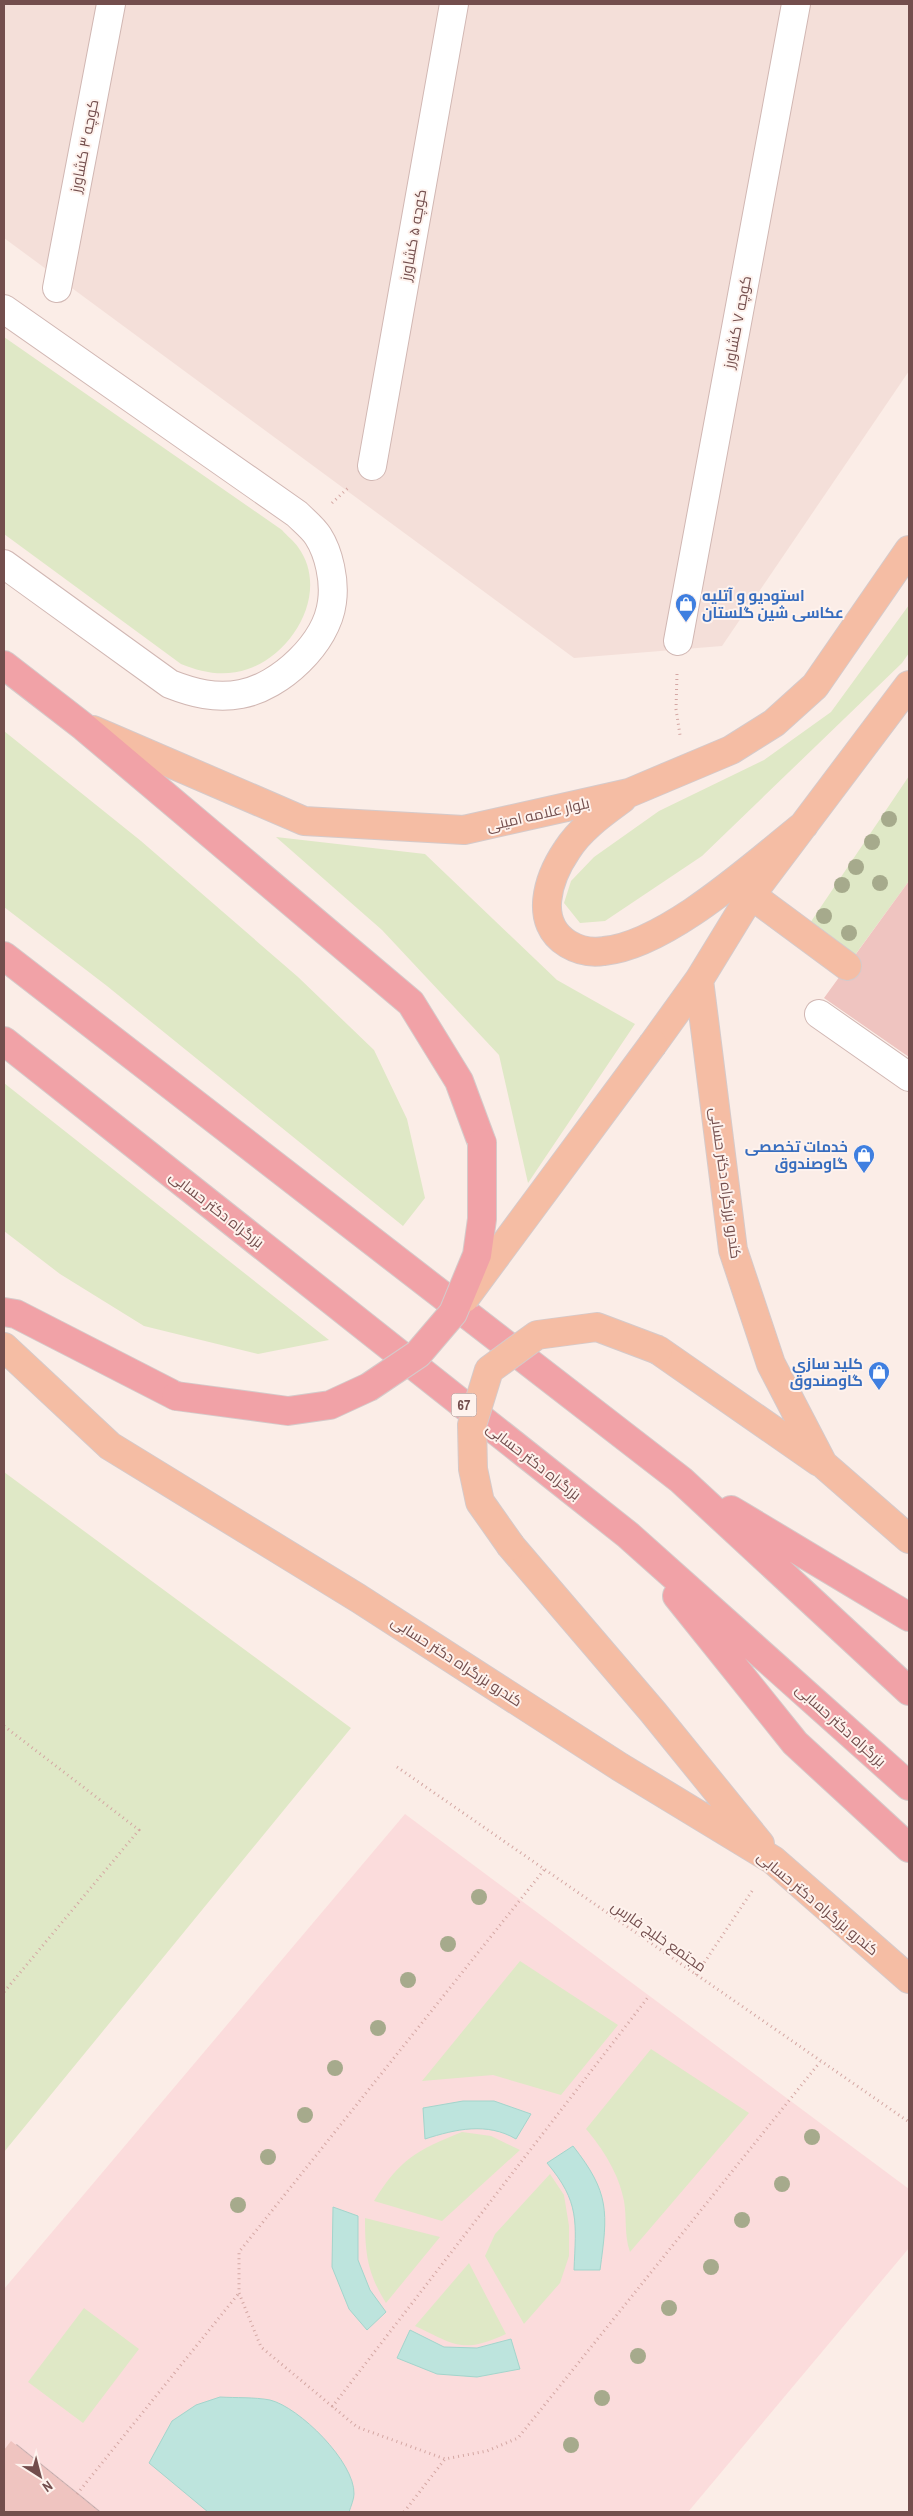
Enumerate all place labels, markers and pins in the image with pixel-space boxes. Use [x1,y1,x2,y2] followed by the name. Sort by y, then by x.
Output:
[702,585,844,623] place label: استودیو و آتلیه عکاسی شین گلستان
[674,592,698,623] shop icon: استودیو و آتلیه عکاسی شین گلستان
[745,1136,848,1174] place label: خدمات تخصصی گاوصندوق
[852,1143,876,1174] shop icon: خدمات تخصصی گاوصندوق
[790,1353,863,1391] place label: کلید سازی گاوصندوق
[867,1360,891,1391] shop icon: کلید سازی گاوصندوق

